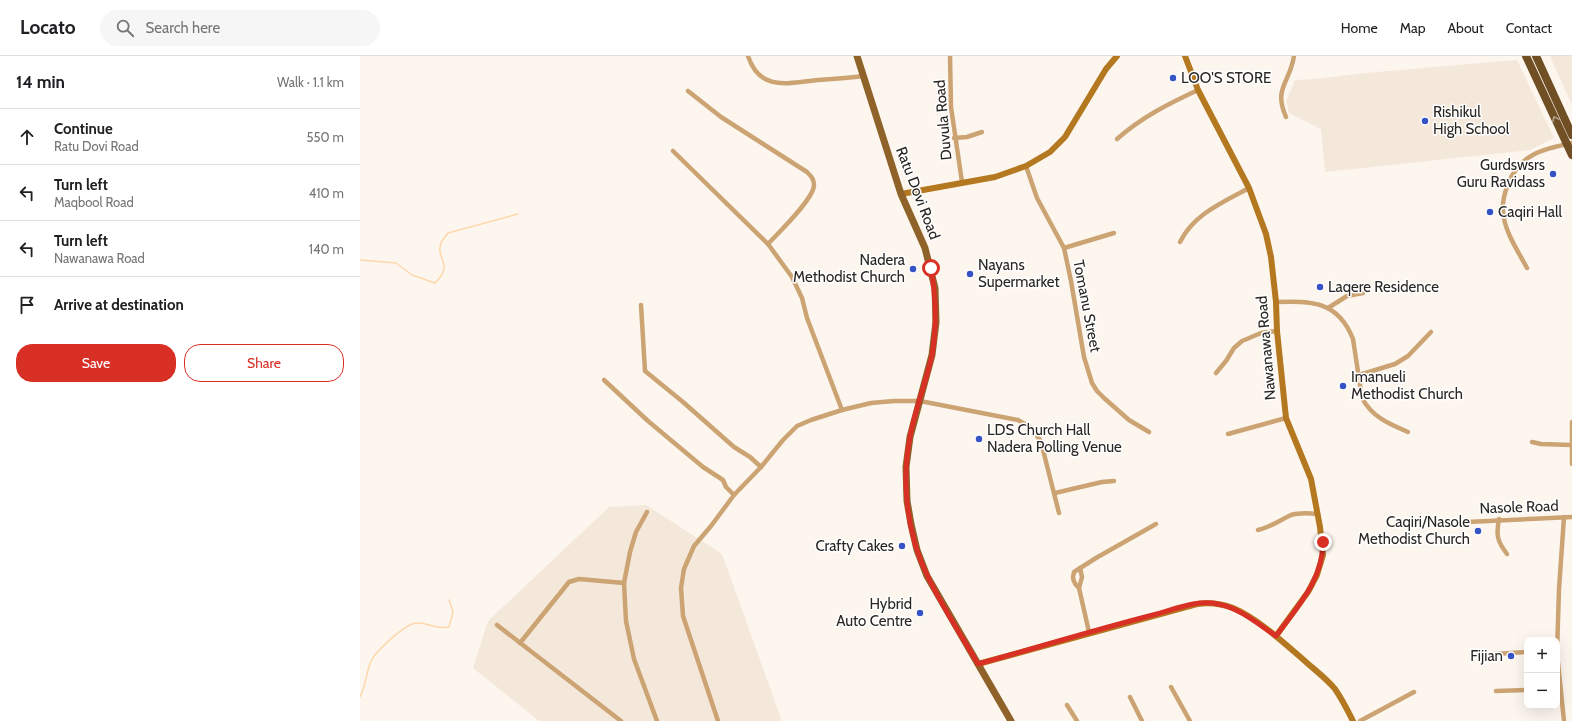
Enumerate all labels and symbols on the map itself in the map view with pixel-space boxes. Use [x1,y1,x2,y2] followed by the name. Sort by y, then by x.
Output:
[1181,69,1271,87] place label: LOO'S STORE
[1168,73,1178,83] marker: LOO'S STORE
[931,79,955,161] street label: Duvula Road
[1433,103,1510,138] place label: Rishikul High School
[1420,116,1430,126] marker: Rishikul High School
[1552,116,1560,124] one-way arrow
[892,144,944,242] street label: Ratu Dovi Road
[1457,156,1545,191] place label: Gurdswsrs Guru Ravidass
[1548,169,1558,179] marker: Gurdswsrs Guru Ravidass
[1498,203,1562,221] place label: Caqiri Hall
[1485,207,1495,217] marker: Caqiri Hall
[793,251,906,286] place label: Nadera Methodist Church
[978,256,1060,291] place label: Nayans Supermarket
[1069,258,1105,354] street label: Tomanu Street
[922,259,940,277] route start
[908,264,918,274] marker: Nadera Methodist Church
[965,269,975,279] marker: Nayans Supermarket
[1328,278,1439,296] place label: Laqere Residence
[1315,282,1325,292] marker: Laqere Residence
[1252,295,1280,401] street label: Nawanawa Road
[1351,368,1463,403] place label: Imanueli Methodist Church
[1338,381,1348,391] marker: Imanueli Methodist Church
[987,421,1122,456] place label: LDS Church Hall Nadera Polling Venue
[974,434,984,444] marker: LDS Church Hall Nadera Polling Venue
[1479,497,1559,517] street label: Nasole Road
[1358,513,1470,548] place label: Caqiri/Nasole Methodist Church
[1473,526,1483,536] marker: Caqiri/Nasole Methodist Church
[1314,533,1332,551] route end
[815,537,894,555] place label: Crafty Cakes
[897,541,907,551] marker: Crafty Cakes
[836,595,912,630] place label: Hybrid Auto Centre
[915,608,925,618] marker: Hybrid Auto Centre
[1470,647,1503,665] place label: Fijian
[1506,651,1516,661] marker: Fijian

